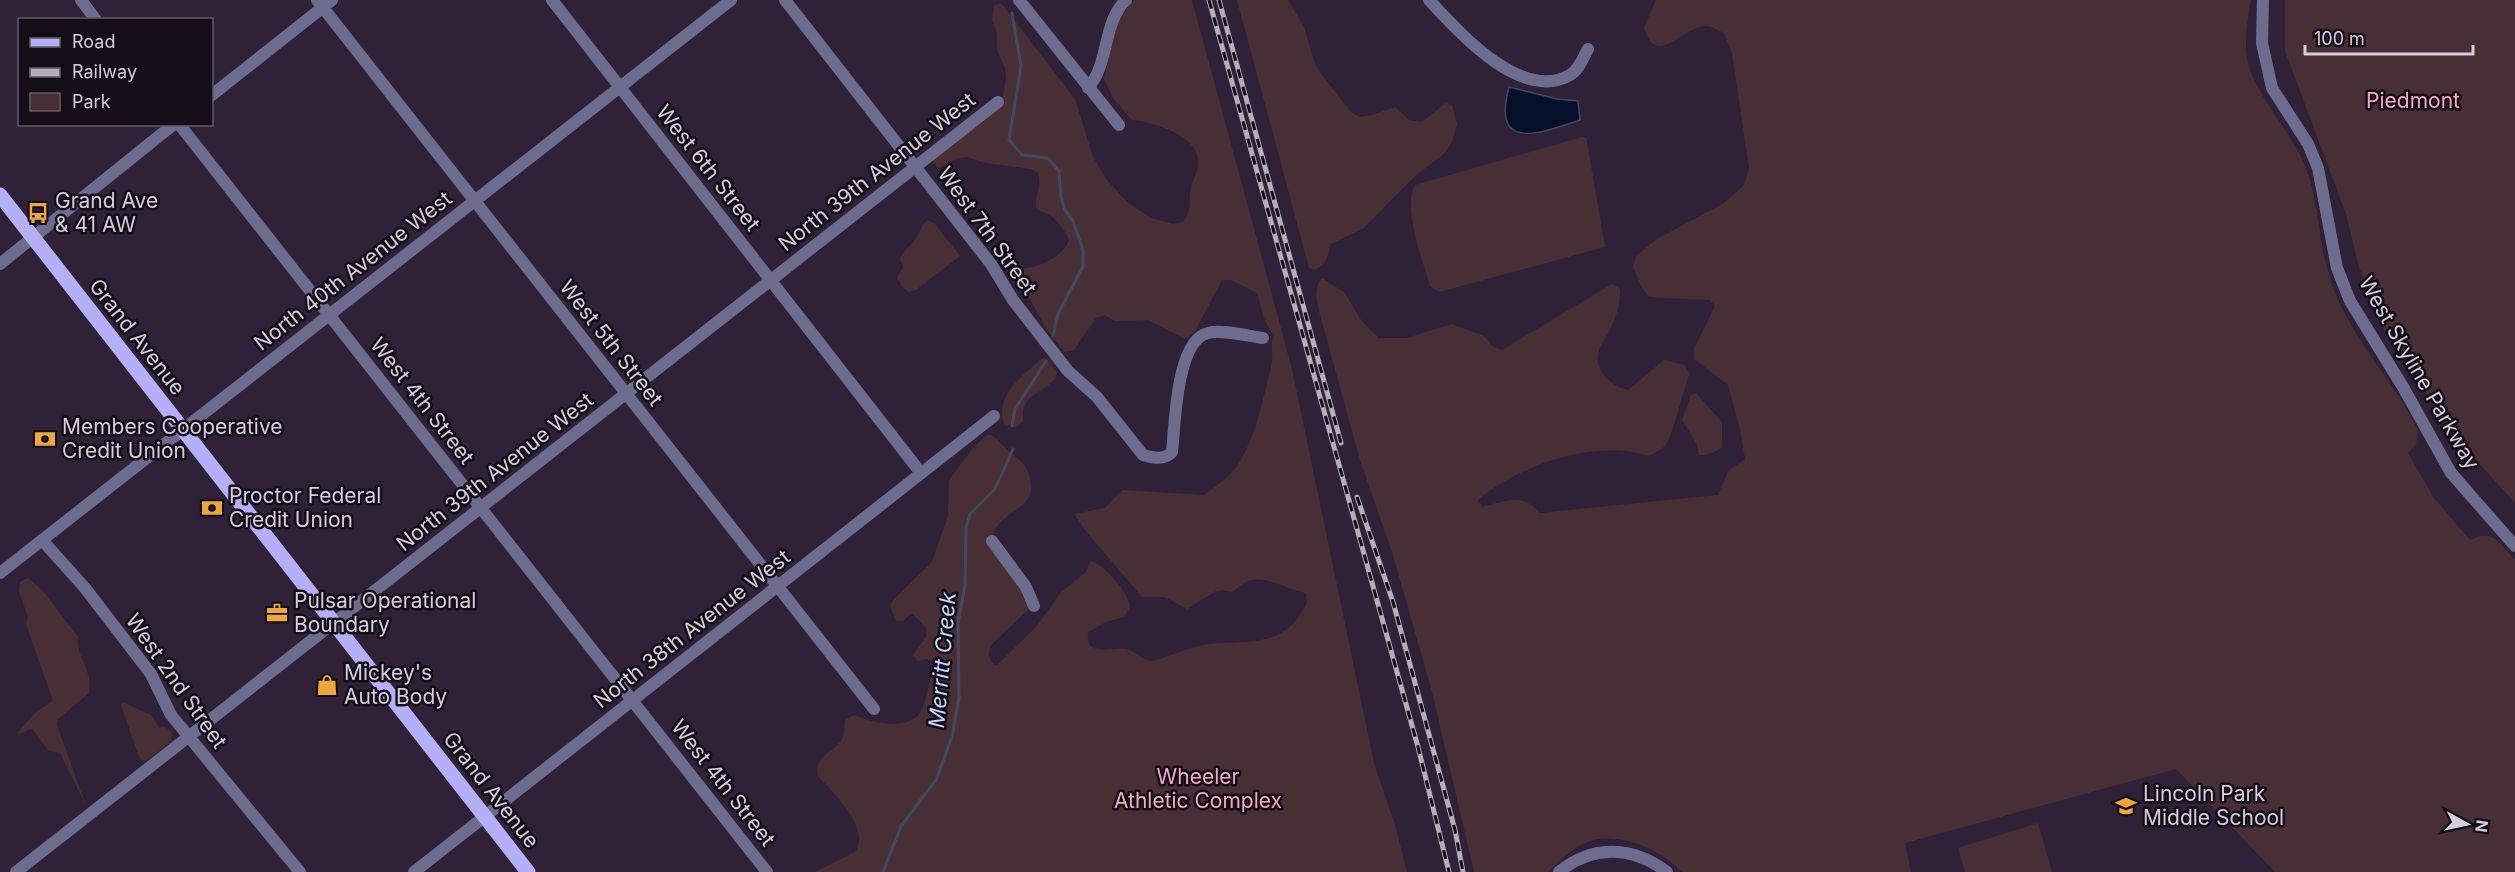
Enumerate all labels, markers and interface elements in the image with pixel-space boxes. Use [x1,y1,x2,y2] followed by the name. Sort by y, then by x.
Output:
[18,18,213,126] legend
[2305,18,2473,56] scale bar
[2314,28,2365,49] text: 100 m
[72,31,115,52] text: Road
[72,61,137,82] text: Railway
[773,87,980,256] street label: North 39th Avenue West
[2366,88,2460,113] park label: Piedmont
[72,91,111,112] text: Park
[651,100,765,236] street label: West 6th Street
[933,162,1042,300] street label: West 7th Street
[249,186,456,355] street label: North 40th Avenue West
[55,188,158,237] place label: Grand Ave & 41 AW
[26,201,50,225] bus stop icon: Grand Ave & 41 AW
[2354,272,2485,474] street label: West Skyline Parkway
[84,274,190,400] street label: Grand Avenue
[554,275,668,411] street label: West 5th Street
[365,332,480,469] street label: West 4th Street
[391,387,598,556] street label: North 39th Avenue West
[62,414,283,463] place label: Members Cooperative Credit Union
[33,427,57,451] bank icon: Members Cooperative Credit Union
[229,483,381,532] place label: Proctor Federal Credit Union
[200,496,224,520] bank icon: Proctor Federal Credit Union
[588,544,795,713] street label: North 38th Avenue West
[294,588,476,637] place label: Pulsar Operational Boundary
[923,590,961,729] water label: Merritt Creek
[265,601,289,625] office icon: Pulsar Operational Boundary
[121,608,232,753] street label: West 2nd Street
[344,660,447,709] place label: Mickey's Auto Body
[315,673,339,697] shop icon: Mickey's Auto Body
[666,714,781,851] street label: West 4th Street
[438,727,544,853] street label: Grand Avenue
[1114,764,1282,813] park label: Wheeler Athletic Complex
[2143,781,2284,830] place label: Lincoln Park Middle School
[2114,794,2138,818] school or university icon: Lincoln Park Middle School
[2437,794,2497,854] north arrow
[2471,819,2493,834] text: N

